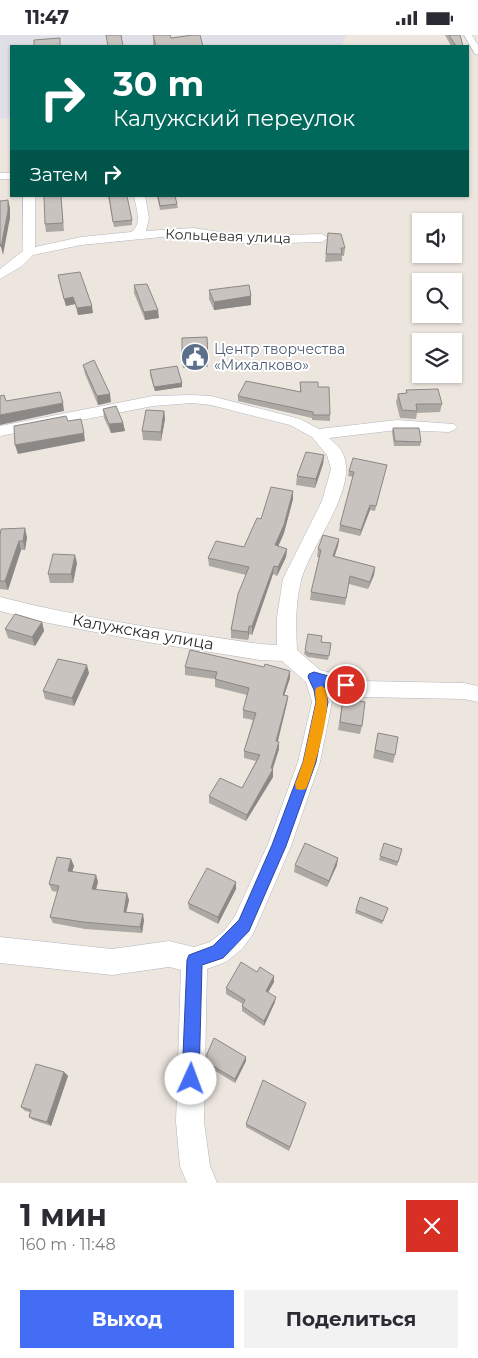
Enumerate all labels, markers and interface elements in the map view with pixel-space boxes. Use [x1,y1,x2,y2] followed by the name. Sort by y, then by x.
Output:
[25,6,69,29] text: 11:47
[113,62,204,105] text: 30 m
[30,65,95,130] icon: right
[113,105,355,132] text: Калужский переулок
[98,160,126,188] icon: right
[30,163,88,186] text: Затем
[412,213,462,383] map controls
[412,213,462,263] button: sound
[165,225,291,247] street label: Кольцевая улица
[412,273,462,323] button: search
[412,333,462,383] button: layers
[214,340,345,374] place label: Центр творчества «Михалково»
[180,342,210,372] public building icon: Центр творчества «Михалково»
[71,610,215,654] street label: Калужская улица
[325,664,367,706] pin
[332,671,360,699] icon: arrive
[164,1052,216,1104] position arrow
[20,1197,107,1234] text: 1 мин
[406,1200,458,1252] button: close
[20,1235,116,1254] text: 160 m · 11:48
[20,1290,234,1348] button: Выход
[244,1290,458,1348] button: Поделиться

